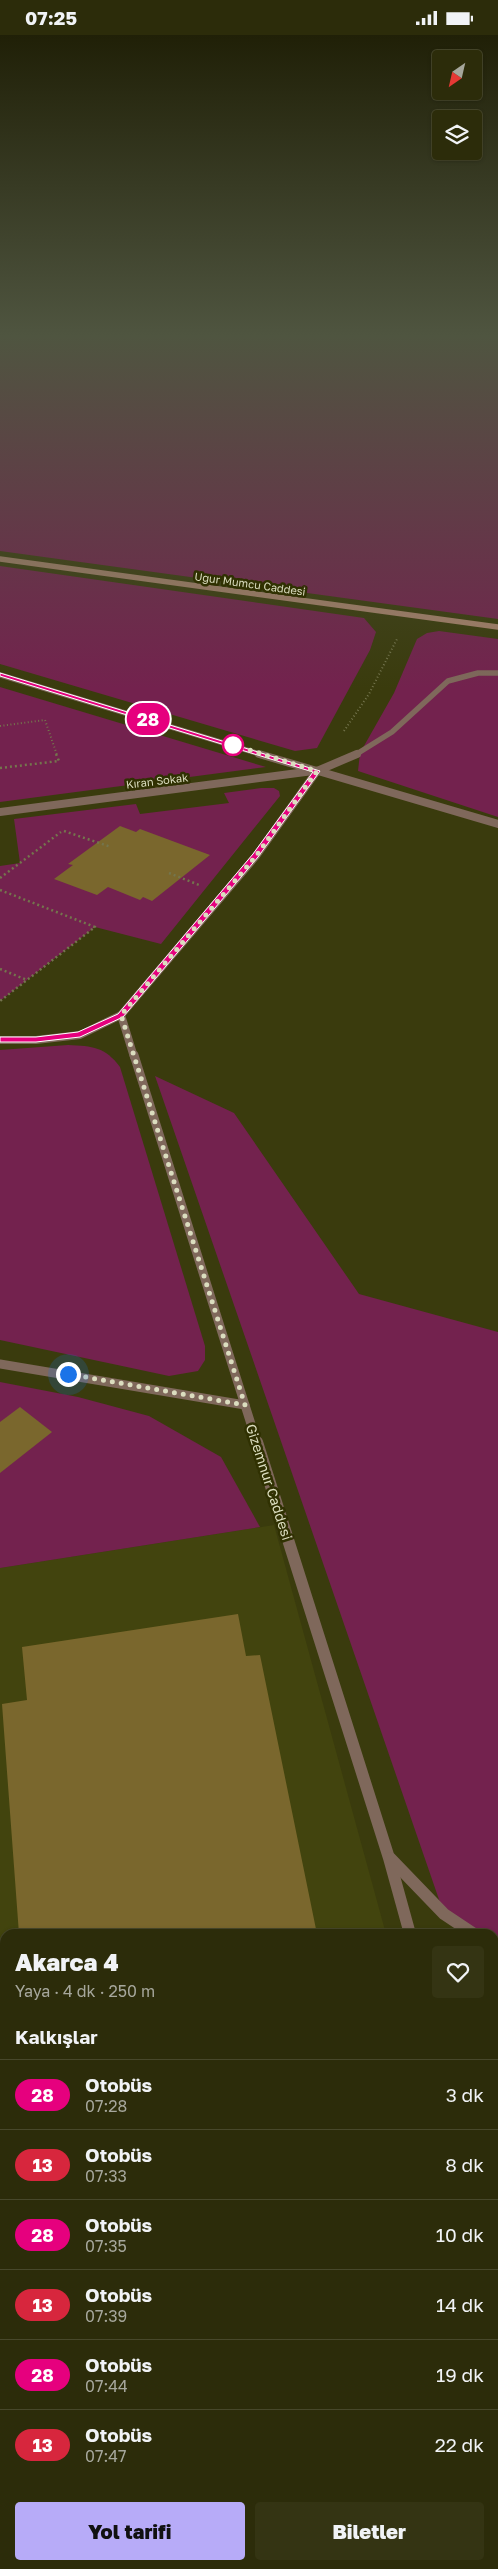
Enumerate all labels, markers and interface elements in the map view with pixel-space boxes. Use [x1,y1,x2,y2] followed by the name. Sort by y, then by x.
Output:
[25,6,77,29] text: 07:25
[432,50,482,100] north arrow
[432,50,482,160] map controls
[432,110,482,160] button: layers
[194,569,307,598] street label: Uğur Mumcu Caddesi
[126,703,170,735] line badge: 28
[137,708,159,730] text: 28
[222,734,244,756] unlabelled marker
[125,770,189,791] street label: Kıran Sokak
[56,1362,81,1387] your location
[243,1422,296,1542] street label: Gizemnur Caddesi
[432,1946,484,1998] button: heart
[15,1947,119,1976] text: Akarca 4
[15,1981,155,2001] text: Yaya · 4 dk · 250 m
[15,2025,98,2048] text: Kalkışlar
[85,2073,152,2096] text: Otobüs
[446,2083,484,2106] text: 3 dk
[31,2084,54,2106] text: 28
[85,2096,127,2116] text: 07:28
[85,2143,152,2166] text: Otobüs
[445,2153,484,2176] text: 8 dk
[32,2154,53,2176] text: 13
[85,2166,127,2186] text: 07:33
[85,2213,152,2236] text: Otobüs
[436,2223,484,2246] text: 10 dk
[31,2224,54,2246] text: 28
[85,2236,127,2256] text: 07:35
[85,2283,152,2306] text: Otobüs
[436,2293,484,2316] text: 14 dk
[32,2294,53,2316] text: 13
[85,2306,127,2326] text: 07:39
[85,2353,152,2376] text: Otobüs
[436,2363,484,2386] text: 19 dk
[31,2364,54,2386] text: 28
[85,2376,128,2396] text: 07:44
[85,2423,152,2446] text: Otobüs
[435,2433,484,2456] text: 22 dk
[32,2434,53,2456] text: 13
[85,2446,126,2466] text: 07:47
[15,2502,245,2560] button: Yol tarifi
[255,2502,484,2560] button: Biletler

